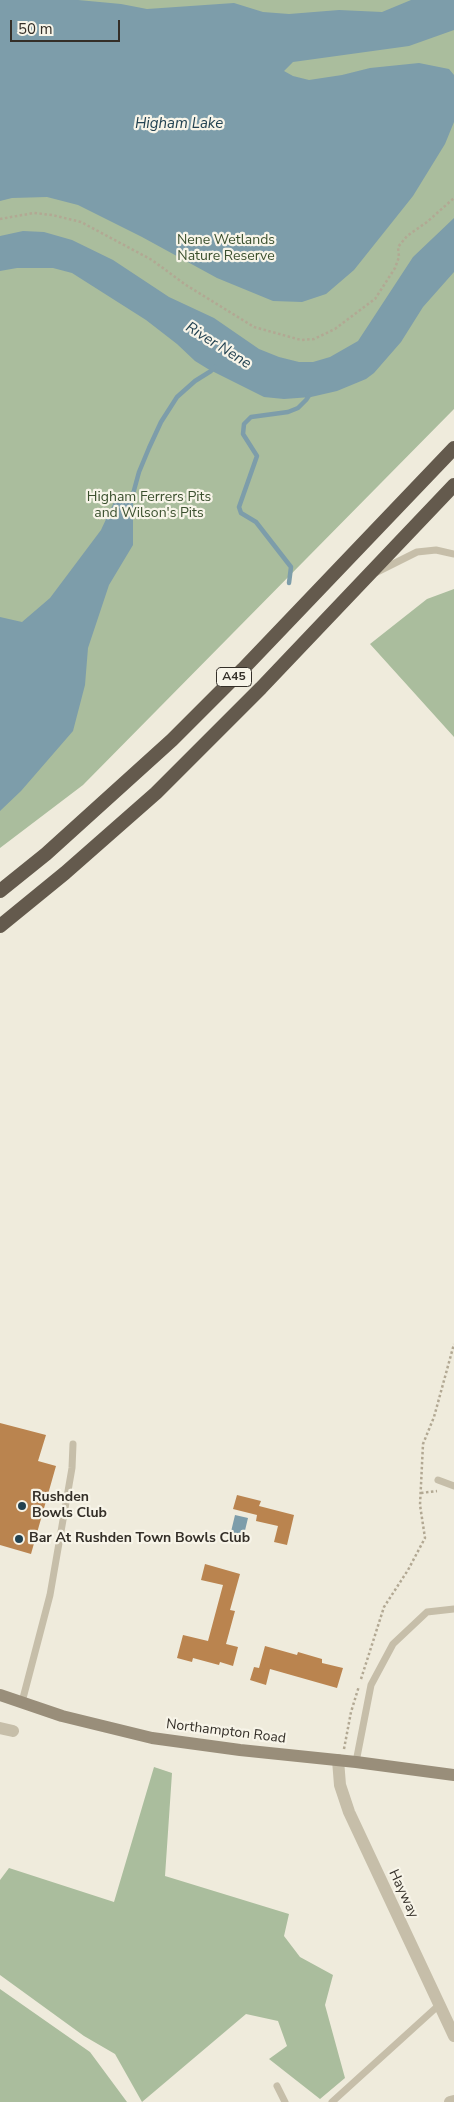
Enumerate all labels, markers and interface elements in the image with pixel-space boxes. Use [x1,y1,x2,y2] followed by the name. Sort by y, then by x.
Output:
[12,10,122,42] scale bar
[18,19,53,39] text: 50 m
[135,115,223,133] water label: Higham Lake
[177,233,275,266] park label: Nene Wetlands Nature Reserve
[182,319,254,373] water label: River Nene
[87,490,211,522] park label: Higham Ferrers Pits and Wilson's Pits
[216,668,252,686] road number: A45
[32,1490,107,1522] place label: Rushden Bowls Club
[16,1500,28,1512] marker: Rushden Bowls Club
[29,1531,250,1547] place label: Bar At Rushden Town Bowls Club
[13,1533,25,1545] marker: Bar At Rushden Town Bowls Club
[165,1716,287,1748] street label: Northampton Road
[384,1867,422,1921] street label: Hayway

